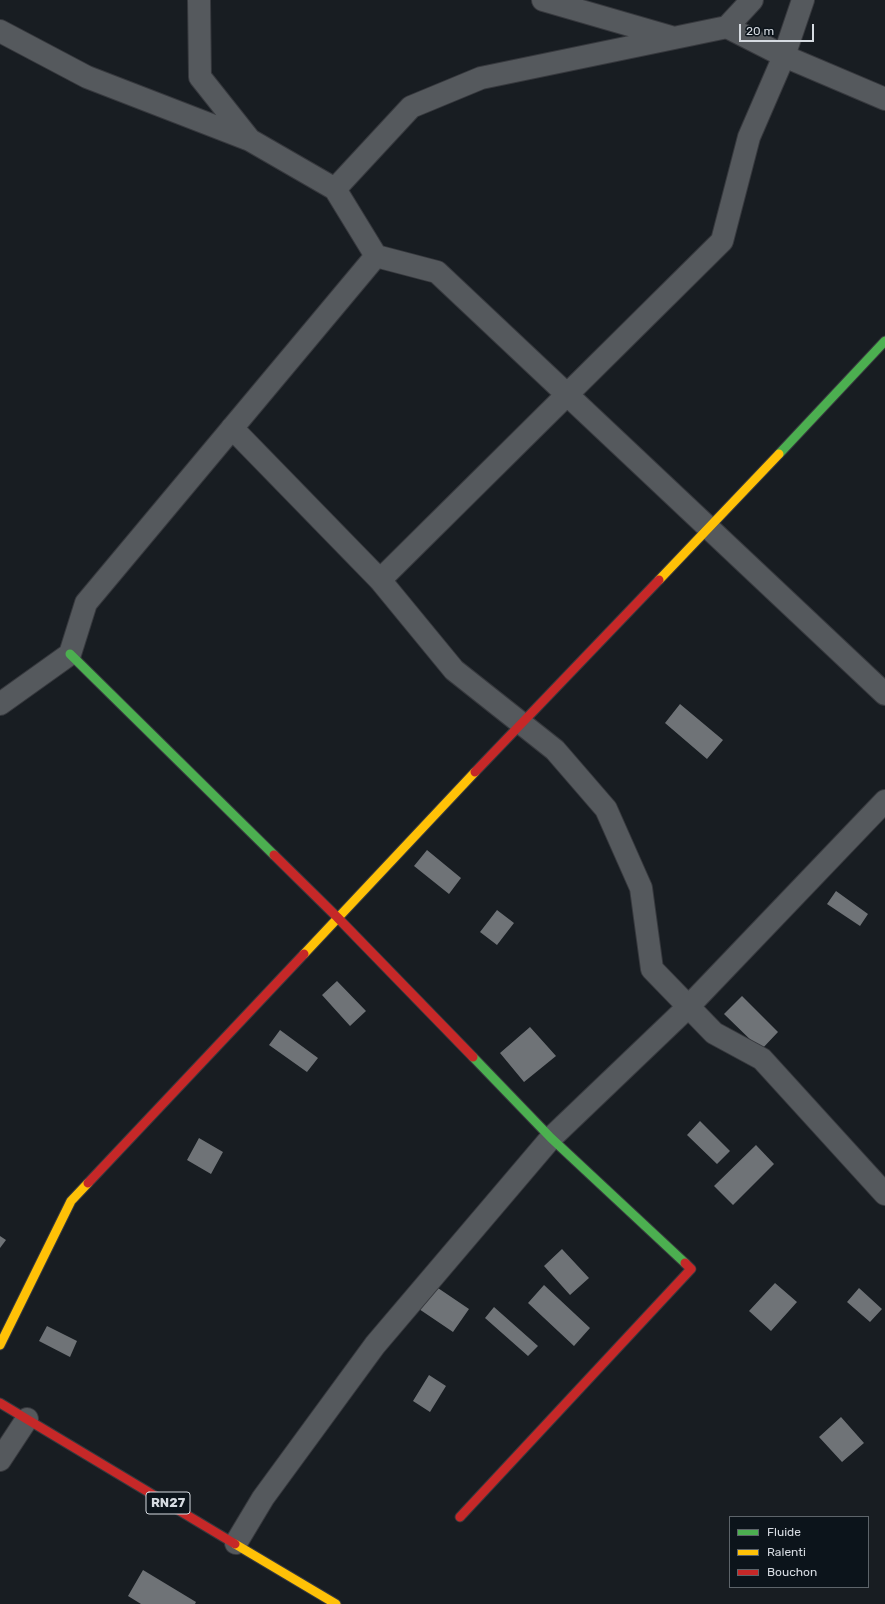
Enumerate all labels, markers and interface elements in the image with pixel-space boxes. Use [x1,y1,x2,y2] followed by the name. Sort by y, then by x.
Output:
[741,16,816,42] scale bar
[746,24,774,38] text: 20 m
[146,1492,190,1514] road number: RN27
[729,1516,869,1588] legend
[767,1525,801,1539] text: Fluide
[767,1545,806,1559] text: Ralenti
[767,1565,817,1579] text: Bouchon

